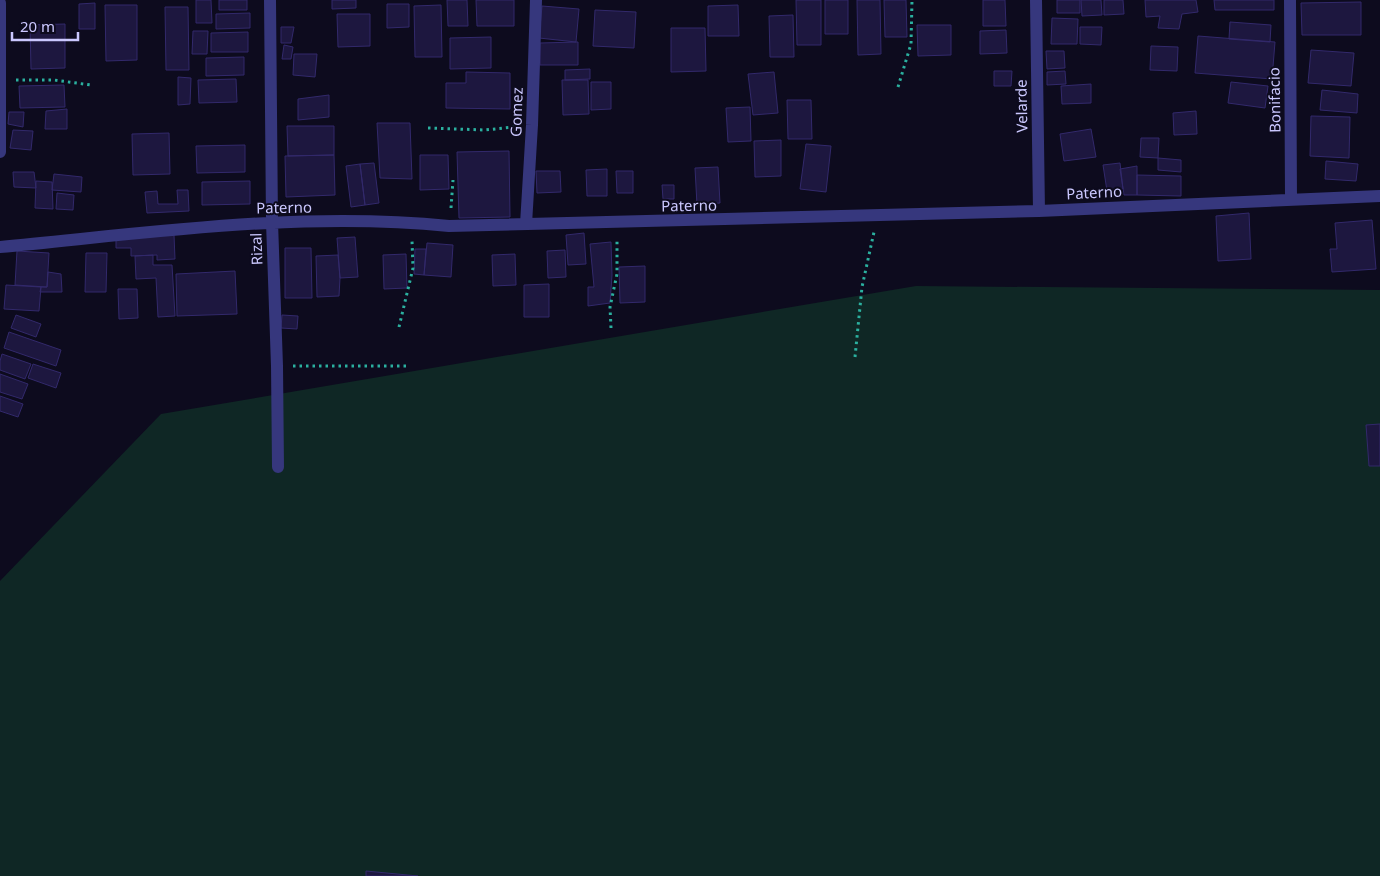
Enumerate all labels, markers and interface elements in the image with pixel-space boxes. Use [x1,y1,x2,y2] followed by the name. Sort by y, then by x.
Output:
[12,10,79,42] scale bar
[20,16,55,36] text: 20 m
[1263,67,1285,133] street label: Bonifacio
[1011,79,1031,133] street label: Velarde
[505,87,527,137] street label: Gomez
[1066,181,1122,203] street label: Paterno
[661,195,717,215] street label: Paterno
[256,197,312,217] street label: Paterno
[245,232,267,266] street label: Rizal

